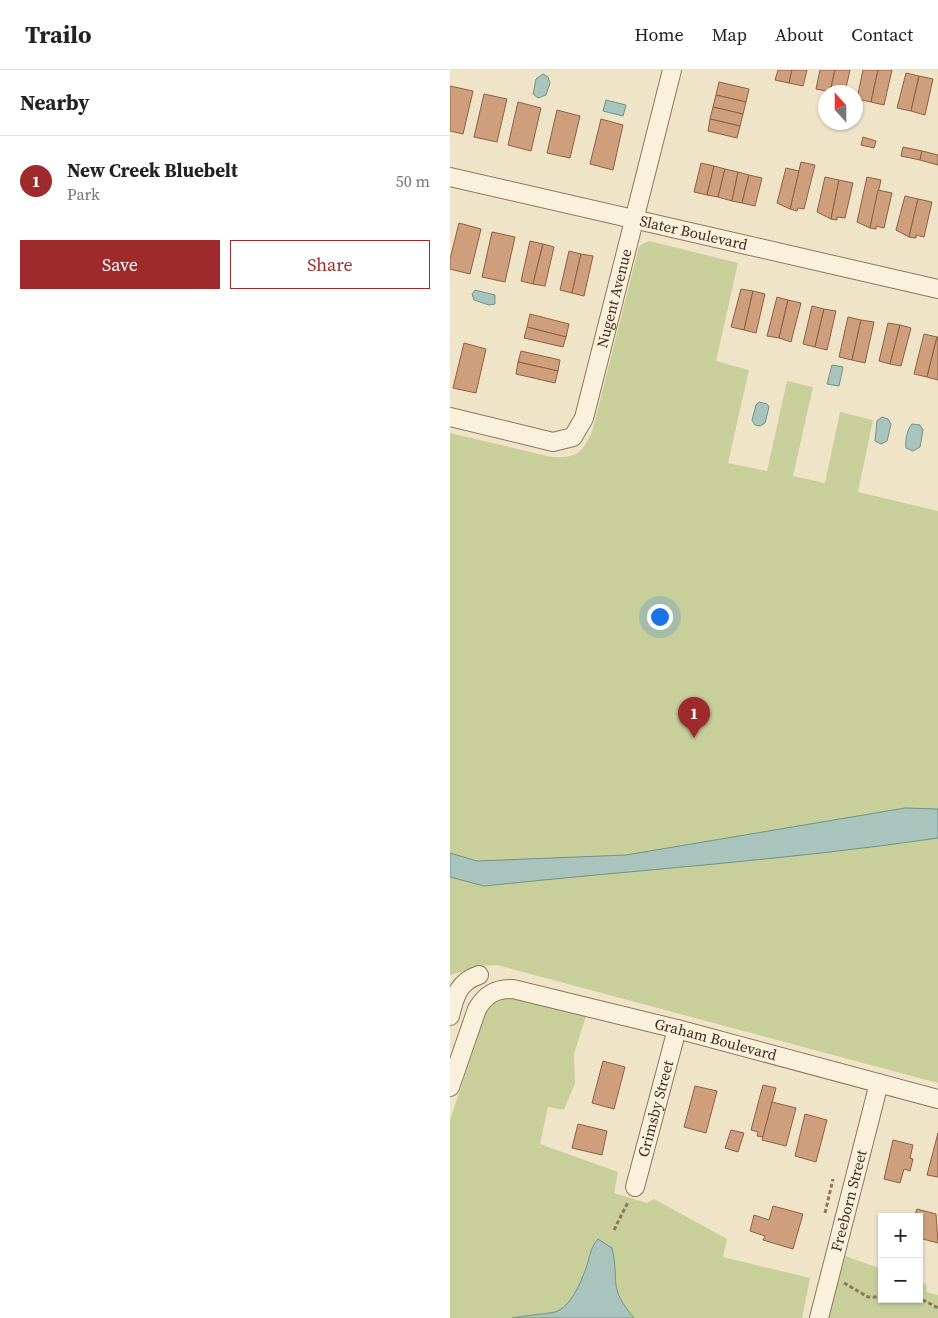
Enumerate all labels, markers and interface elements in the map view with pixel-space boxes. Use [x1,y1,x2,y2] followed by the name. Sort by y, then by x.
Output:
[25,18,92,51] text: Trailo
[635,22,684,47] text: Home
[712,22,747,47] text: Map
[775,22,823,47] text: About
[851,22,913,47] text: Contact
[818,85,863,130] north arrow
[20,88,90,117] text: Nearby
[67,157,238,183] text: New Creek Bluebelt
[32,170,40,192] text: 1
[396,170,430,192] text: 50 m
[67,183,100,205] text: Park
[638,210,750,255] street label: Slater Boulevard
[20,240,220,289] button: Save
[230,240,430,289] button: Share
[591,246,636,350] street label: Nugent Avenue
[647,604,673,630] your location
[678,697,710,738] pin: 1
[652,1013,780,1065] street label: Graham Boulevard
[632,1058,678,1159] street label: Grimsby Street
[825,1147,872,1254] street label: Freeborn Street
[878,1213,923,1303] map controls
[878,1213,923,1258] button: +
[878,1258,923,1303] button: −

